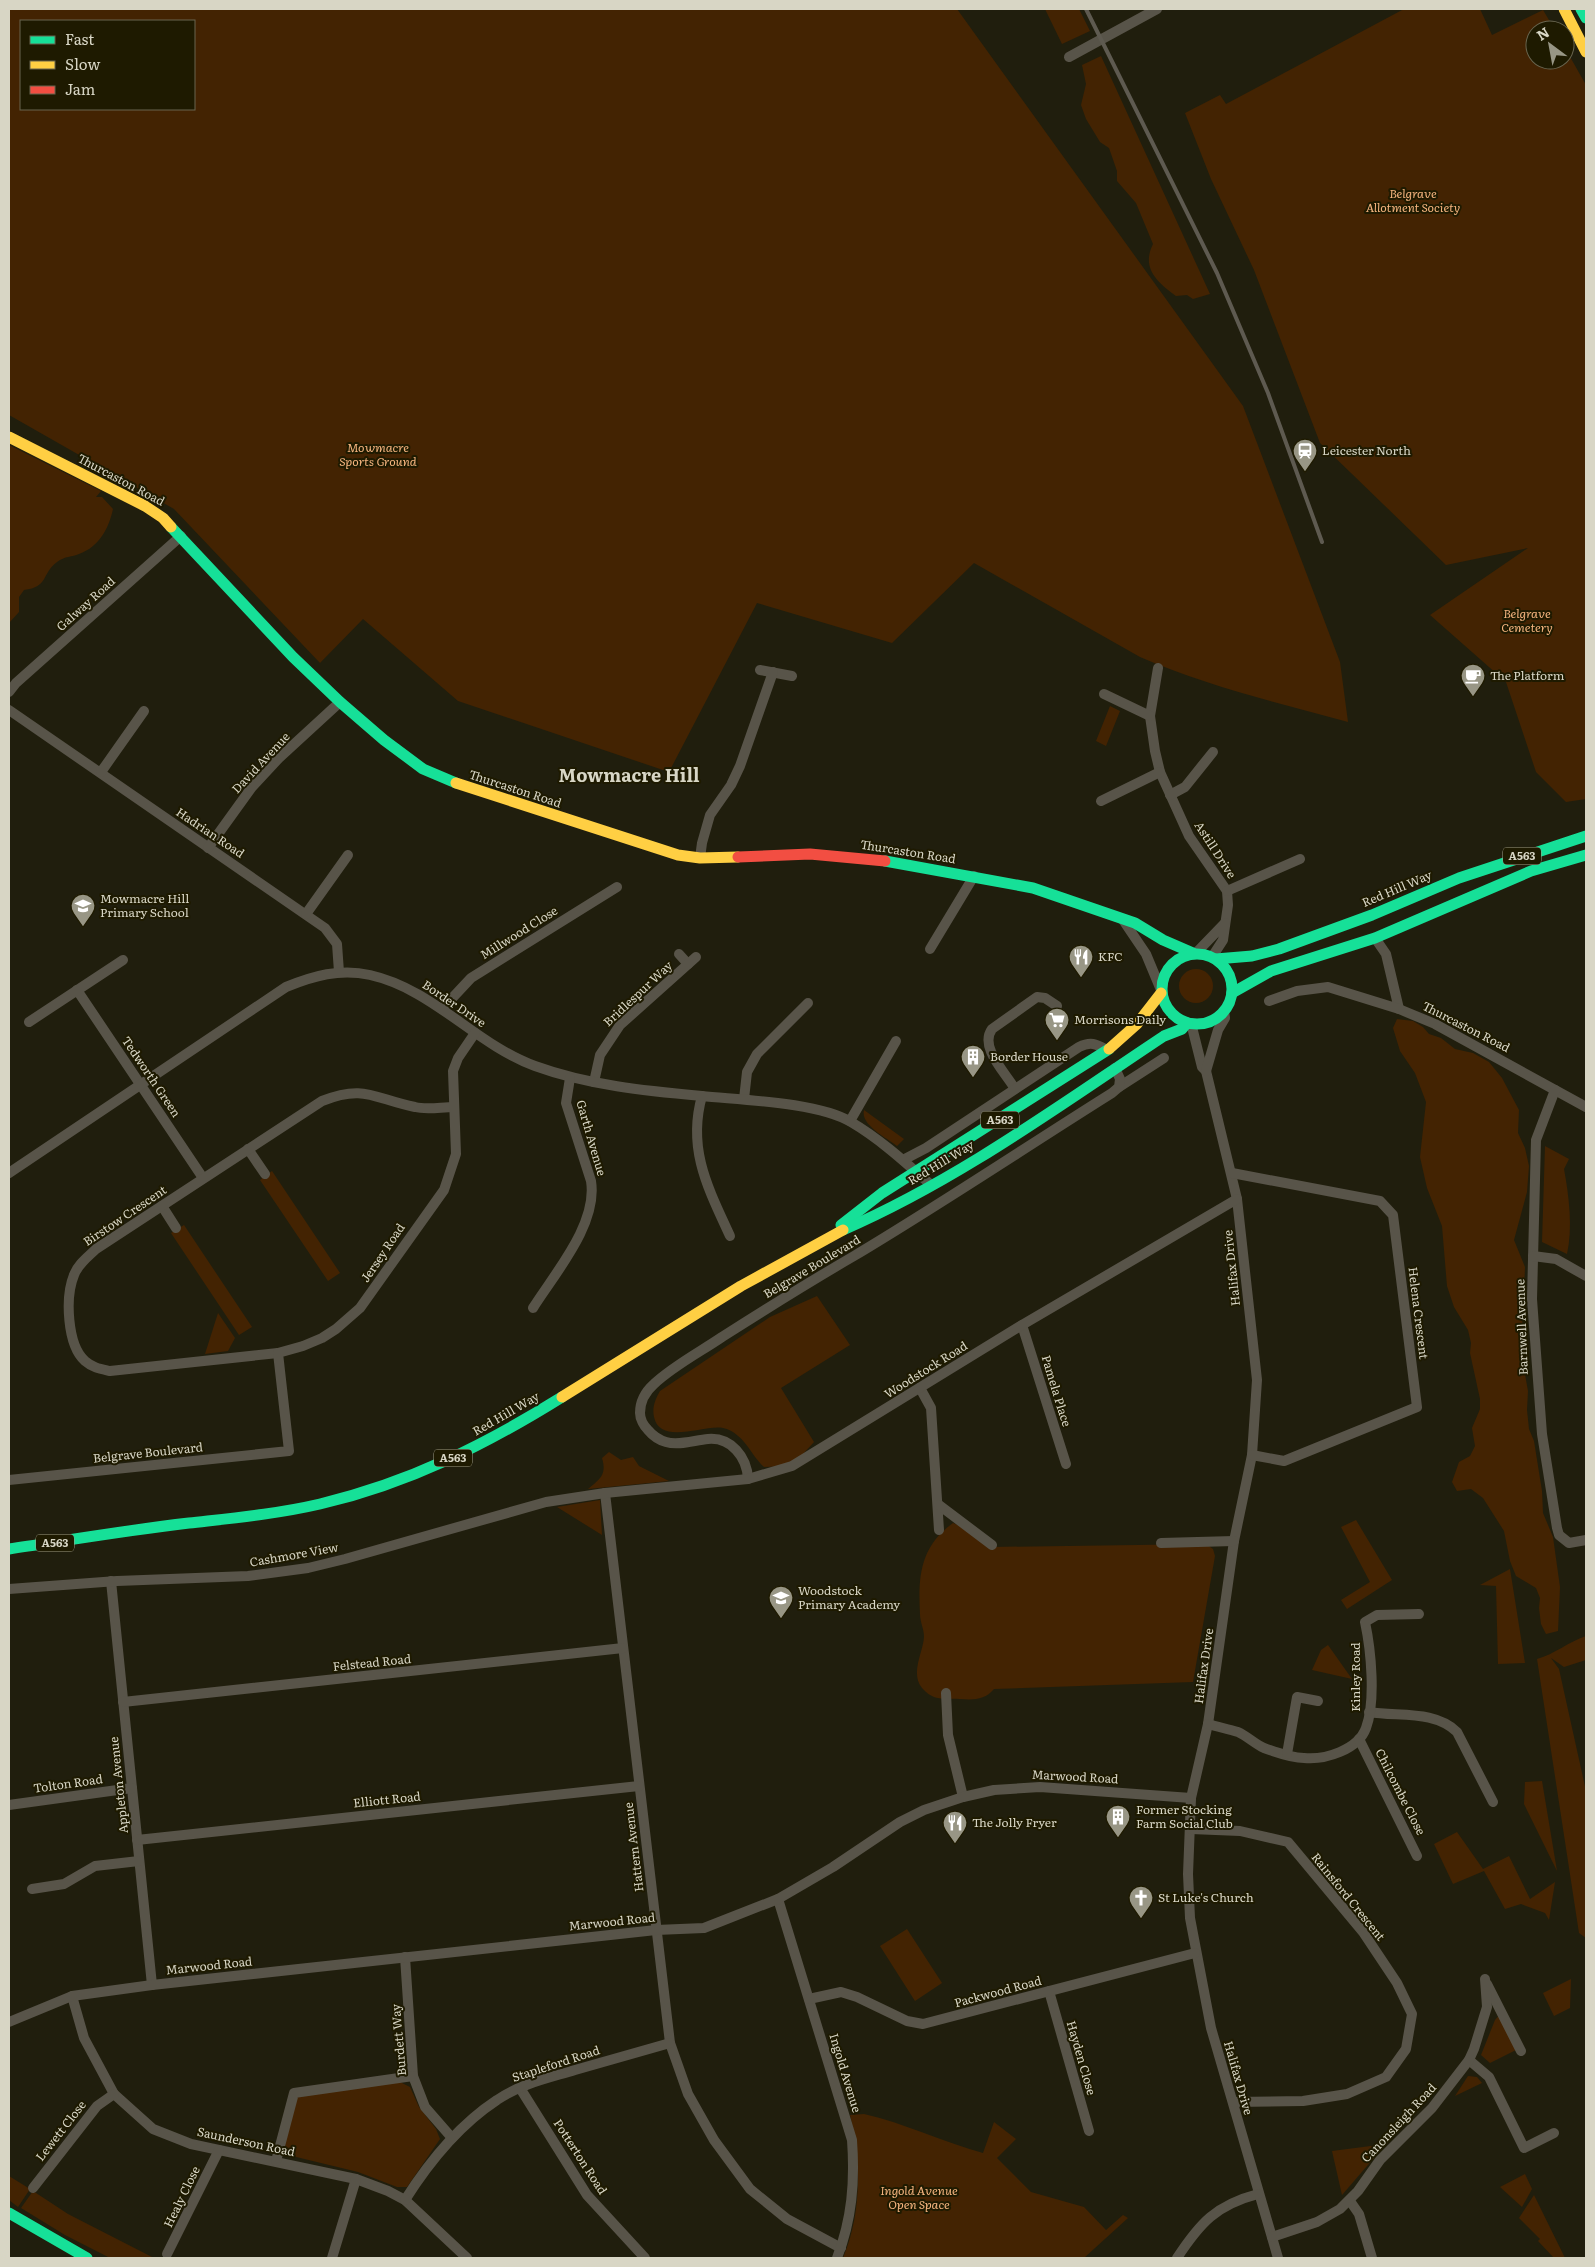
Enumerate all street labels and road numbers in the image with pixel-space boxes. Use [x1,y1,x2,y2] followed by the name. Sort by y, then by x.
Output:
[75,449,169,510] street label: Thurcaston Road
[52,571,119,635] street label: Galway Road
[227,728,294,797] street label: David Avenue
[467,765,565,812] street label: Thurcaston Road
[173,803,249,862] street label: Hadrian Road
[1191,817,1241,882] street label: Astill Drive
[859,835,958,868] street label: Thurcaston Road
[1503,848,1541,864] road number: A563
[1359,865,1434,911] street label: Red Hill Way
[476,901,561,963] street label: Millwood Close
[599,956,676,1030] street label: Bridlespur Way
[419,975,490,1031] street label: Border Drive
[1419,996,1514,1056] street label: Thurcaston Road
[118,1032,186,1121] street label: Tedworth Green
[573,1098,611,1178] street label: Garth Avenue
[981,1112,1019,1128] road number: A563
[904,1135,977,1189] street label: Red Hill Way
[79,1180,170,1250] street label: Birstow Crescent
[356,1219,409,1286] street label: Jersey Road
[1218,1229,1244,1307] street label: Halifax Drive
[760,1230,864,1302] street label: Belgrave Boulevard
[1404,1266,1434,1360] street label: Helena Crescent
[1510,1279,1532,1375] street label: Barnwell Avenue
[880,1336,971,1402] street label: Woodstock Road
[1038,1353,1076,1429] street label: Pamela Place
[469,1387,542,1440] street label: Red Hill Way
[92,1437,204,1467] street label: Belgrave Boulevard
[434,1450,472,1466] road number: A563
[36,1535,74,1552] road number: A563
[248,1537,340,1571] street label: Cashmore View
[1189,1627,1217,1705] street label: Halifax Drive
[1346,1642,1364,1712] street label: Kinley Road
[332,1649,413,1675] street label: Felstead Road
[104,1736,132,1834] street label: Appleton Avenue
[1371,1745,1430,1838] street label: Chilcombe Close
[1031,1765,1120,1787] street label: Marwood Road
[32,1769,104,1797] street label: Tolton Road
[352,1786,422,1811] street label: Elliott Road
[619,1801,647,1893] street label: Hattern Avenue
[1308,1848,1390,1944] street label: Rainsford Crescent
[568,1907,657,1934] street label: Marwood Road
[165,1951,254,1978] street label: Marwood Road
[952,1971,1044,2011] street label: Packwood Road
[386,2003,410,2077] street label: Burdett Way
[1063,2018,1101,2097] street label: Hayden Close
[825,2031,867,2115] street label: Ingold Avenue
[1220,2039,1258,2117] street label: Halifax Drive
[509,2040,603,2086] street label: Stapleford Road
[1357,2078,1440,2166] street label: Canonsleigh Road
[31,2096,90,2165] street label: Lewett Close
[550,2115,612,2198] street label: Potterton Road
[196,2122,297,2160] street label: Saunderson Road
[158,2163,204,2230] street label: Healy Close

